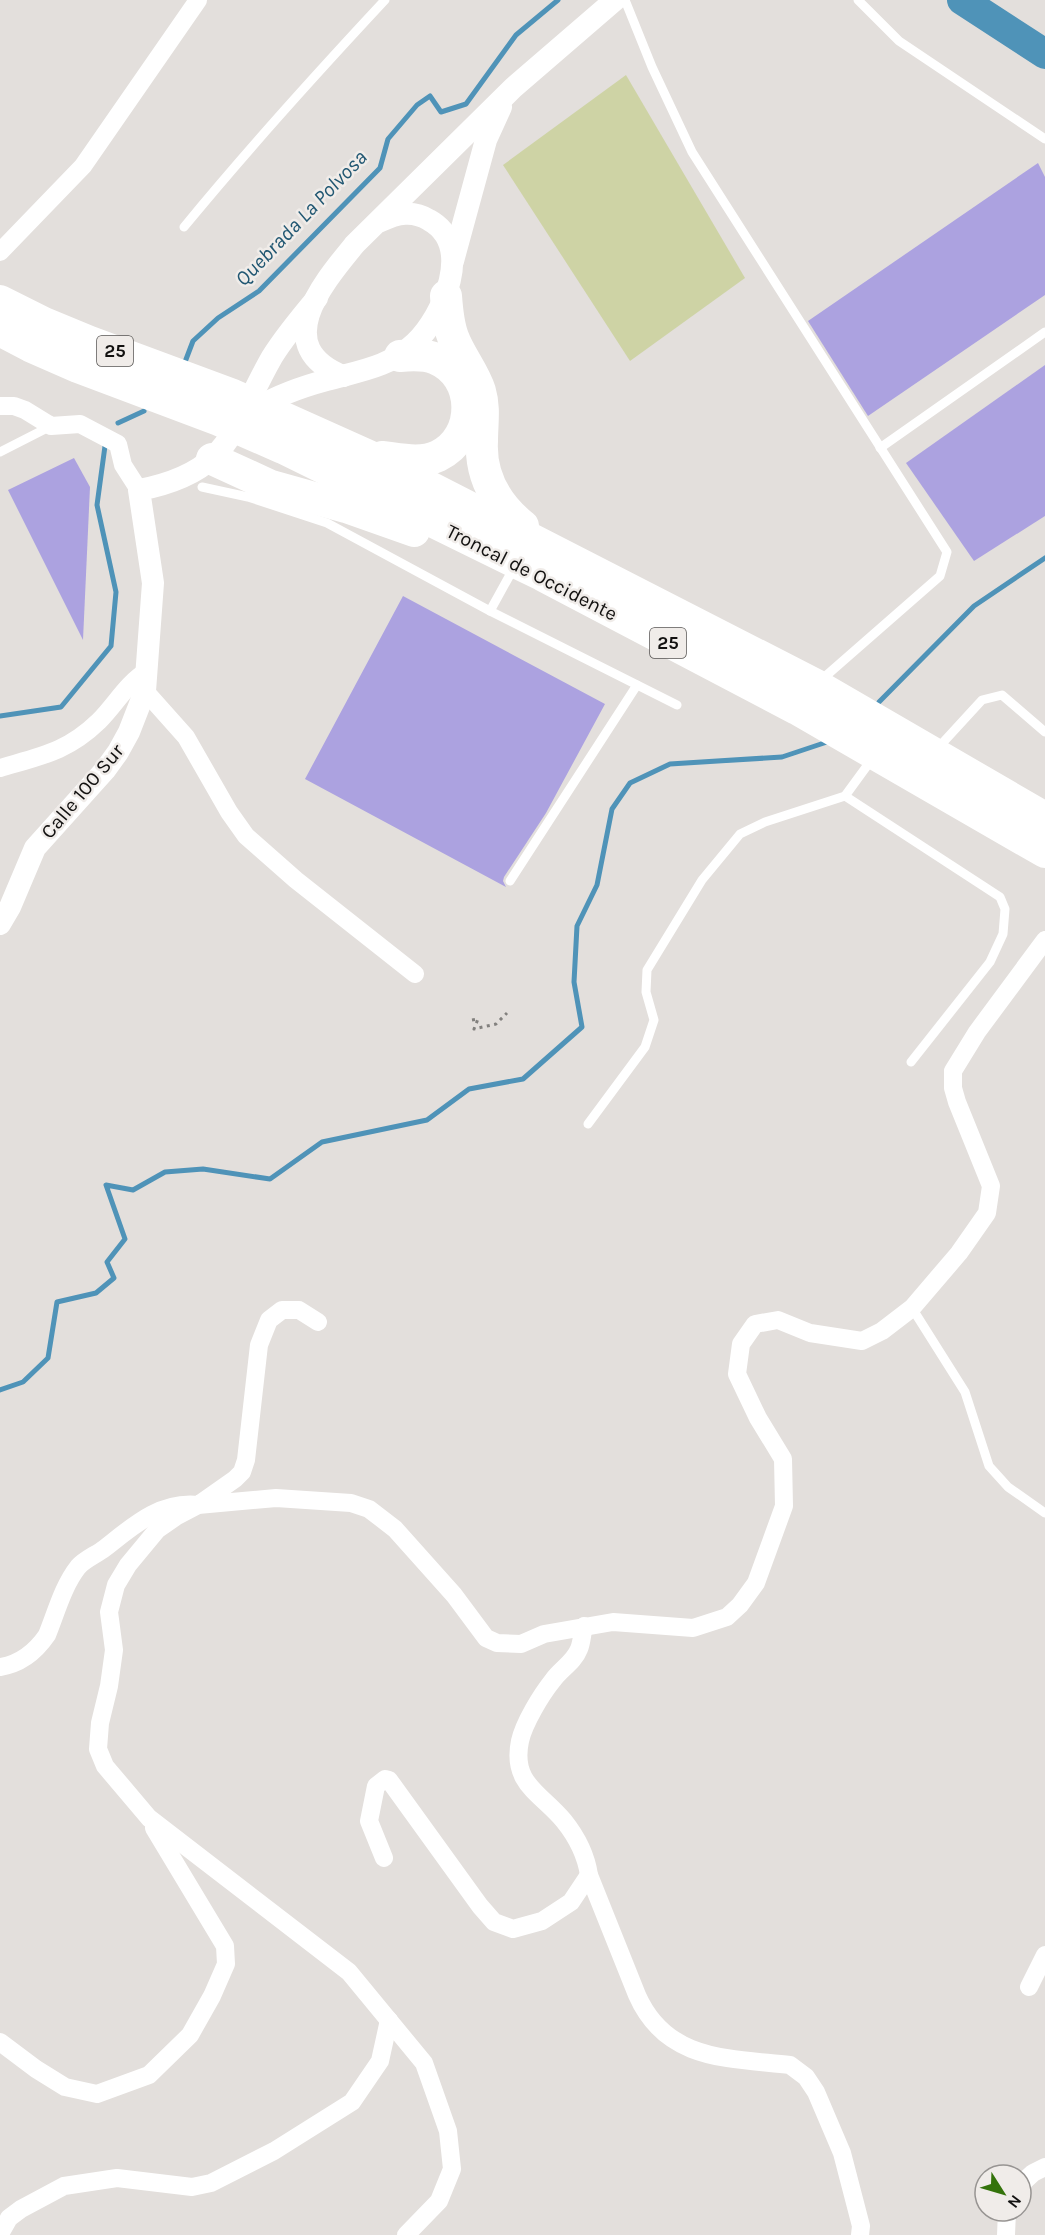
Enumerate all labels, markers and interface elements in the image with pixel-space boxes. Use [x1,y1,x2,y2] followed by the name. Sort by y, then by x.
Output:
[230,145,372,291] water label: Quebrada La Polvosa
[97,336,133,366] road number: 25
[442,519,621,626] street label: Troncal de Occidente
[650,628,686,658] road number: 25
[36,739,129,843] street label: Calle 100 Sur
[973,2163,1033,2223] north arrow
[1004,2191,1026,2212] text: N

